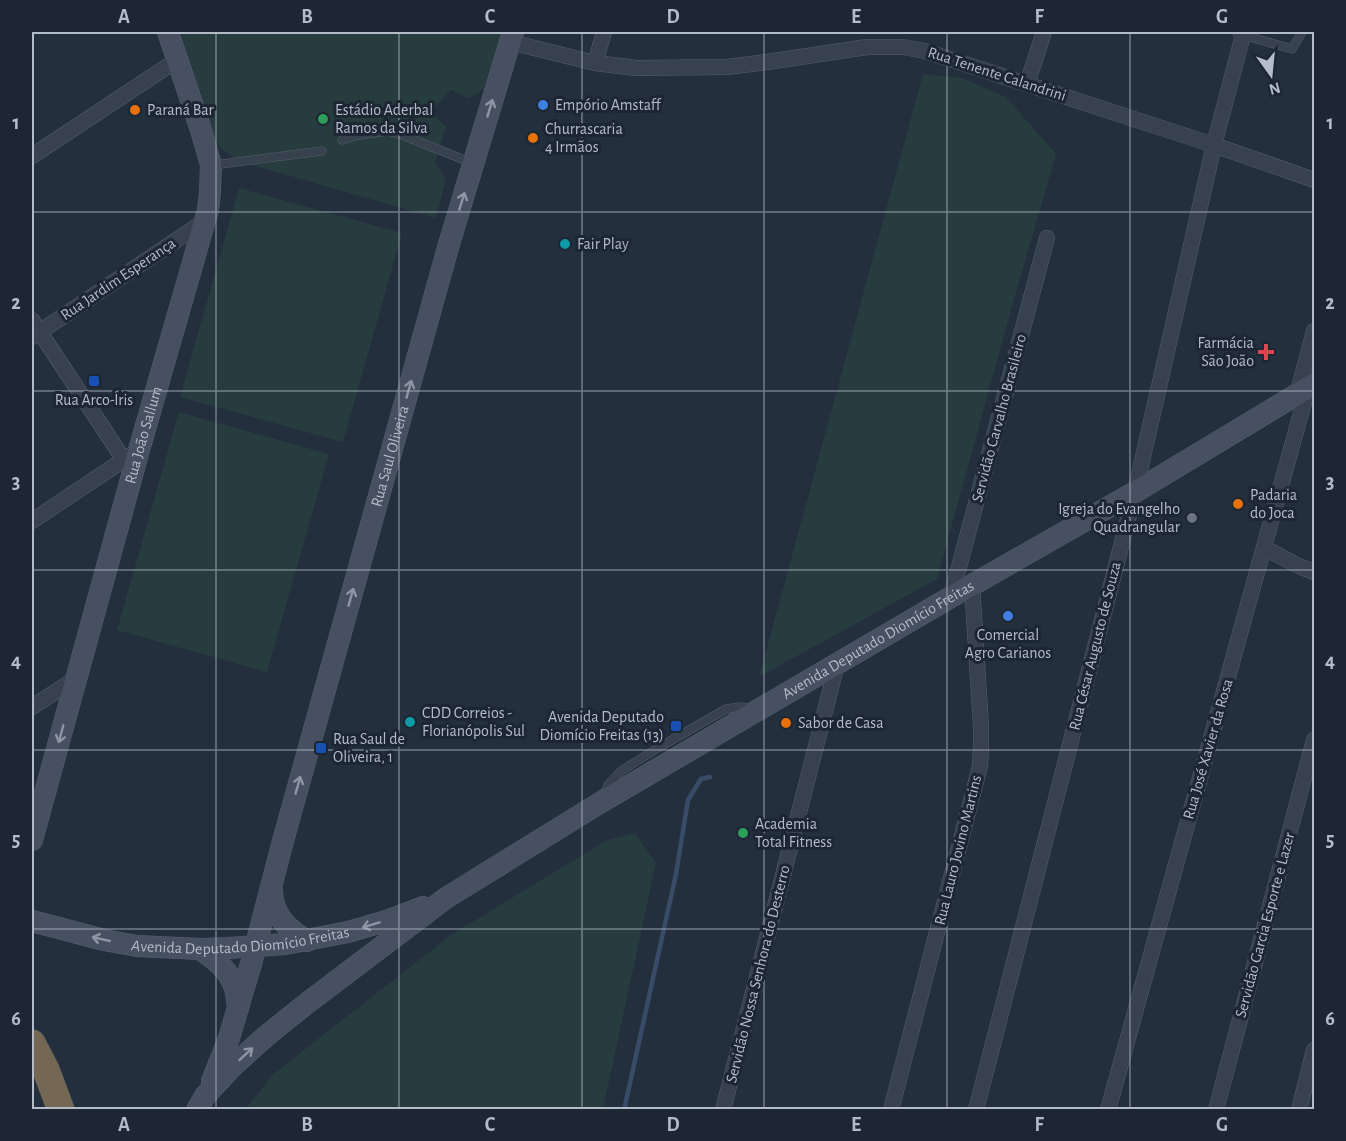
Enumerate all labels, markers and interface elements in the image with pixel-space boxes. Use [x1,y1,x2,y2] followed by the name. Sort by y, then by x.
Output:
[118,7,130,27] text: A
[301,7,313,27] text: B
[485,7,496,27] text: C
[666,7,680,27] text: D
[851,7,861,27] text: E
[1034,7,1044,27] text: F
[1216,7,1228,27] text: G
[926,44,1068,104] street label: Rua Tenente Calandrini
[1241,45,1301,105] north arrow
[1267,79,1282,98] text: N
[555,97,662,113] place label: Empório Amstaff
[536,98,550,112] marker: Empório Amstaff
[485,99,496,118] one-way arrow
[147,102,214,118] place label: Paraná Bar
[335,102,433,136] place label: Estádio Aderbal Ramos da Silva
[128,103,142,117] marker: Paraná Bar
[316,112,330,126] marker: Estádio Aderbal Ramos da Silva
[12,113,20,133] text: 1
[1326,113,1334,133] text: 1
[545,121,623,155] place label: Churrascaria 4 Irmãos
[526,131,540,145] marker: Churrascaria 4 Irmãos
[457,192,468,211] one-way arrow
[58,235,178,323] street label: Rua Jardim Esperança
[577,236,629,253] place label: Fair Play
[558,237,572,251] marker: Fair Play
[11,293,21,313] text: 2
[1325,293,1335,313] text: 2
[969,332,1029,504] street label: Servidão Carvalho Brasileiro
[1198,335,1254,369] place label: Farmácia São João
[1259,345,1273,359] marker: Farmácia São João
[87,374,101,388] marker: Rua Arco-Íris
[404,380,415,399] one-way arrow
[122,384,165,486] street label: Rua João Sallum
[55,390,133,408] place label: Rua Arco-Íris
[368,404,412,509] street label: Rua Saul Oliveira
[12,472,20,492] text: 3
[1326,472,1334,492] text: 3
[1250,487,1297,521] place label: Padaria do Joca
[1231,497,1245,511] marker: Padaria do Joca
[1058,501,1181,536] place label: Igreja do Evangelho Quadrangular
[1185,511,1199,525] marker: Igreja do Evangelho Quadrangular
[1066,560,1124,732] street label: Rua César Augusto de Souza
[780,578,977,702] street label: Avenida Deputado Diomício Freitas
[346,588,357,607] one-way arrow
[1001,609,1015,623] marker: Comercial Agro Carianos
[965,627,1051,661] place label: Comercial Agro Carianos
[11,651,21,671] text: 4
[1325,651,1335,671] text: 4
[1180,677,1236,821] street label: Rua José Xavier da Rosa
[422,705,525,739] place label: CDD Correios - Florianópolis Sul
[539,709,664,743] place label: Avenida Deputado Diomício Freitas (13)
[403,715,417,729] marker: CDD Correios - Florianópolis Sul
[798,715,884,731] place label: Sabor de Casa
[779,716,793,730] marker: Sabor de Casa
[669,719,683,733] marker: Avenida Deputado Diomício Freitas (13)
[55,724,67,743] one-way arrow
[333,731,405,765] place label: Rua Saul de Oliveira, 1
[314,741,328,755] marker: Rua Saul de Oliveira, 1
[932,773,984,927] street label: Rua Lauro Jovino Martins
[293,776,305,795] one-way arrow
[755,816,832,850] place label: Academia Total Fitness
[736,826,750,840] marker: Academia Total Fitness
[12,830,20,850] text: 5
[1233,830,1298,1019] street label: Servidão Garcia Esporte e Lazer
[1326,830,1334,850] text: 5
[723,863,793,1085] street label: Servidão Nossa Senhora do Desterro
[362,920,381,931] one-way arrow
[130,924,351,957] street label: Avenida Deputado Diomício Freitas
[91,932,110,944] one-way arrow
[11,1009,21,1029] text: 6
[1325,1009,1335,1029] text: 6
[238,1047,253,1061] one-way arrow
[118,1115,130,1135] text: A
[301,1115,313,1135] text: B
[485,1115,496,1135] text: C
[666,1115,680,1135] text: D
[851,1115,861,1135] text: E
[1034,1115,1044,1135] text: F
[1216,1115,1228,1135] text: G

